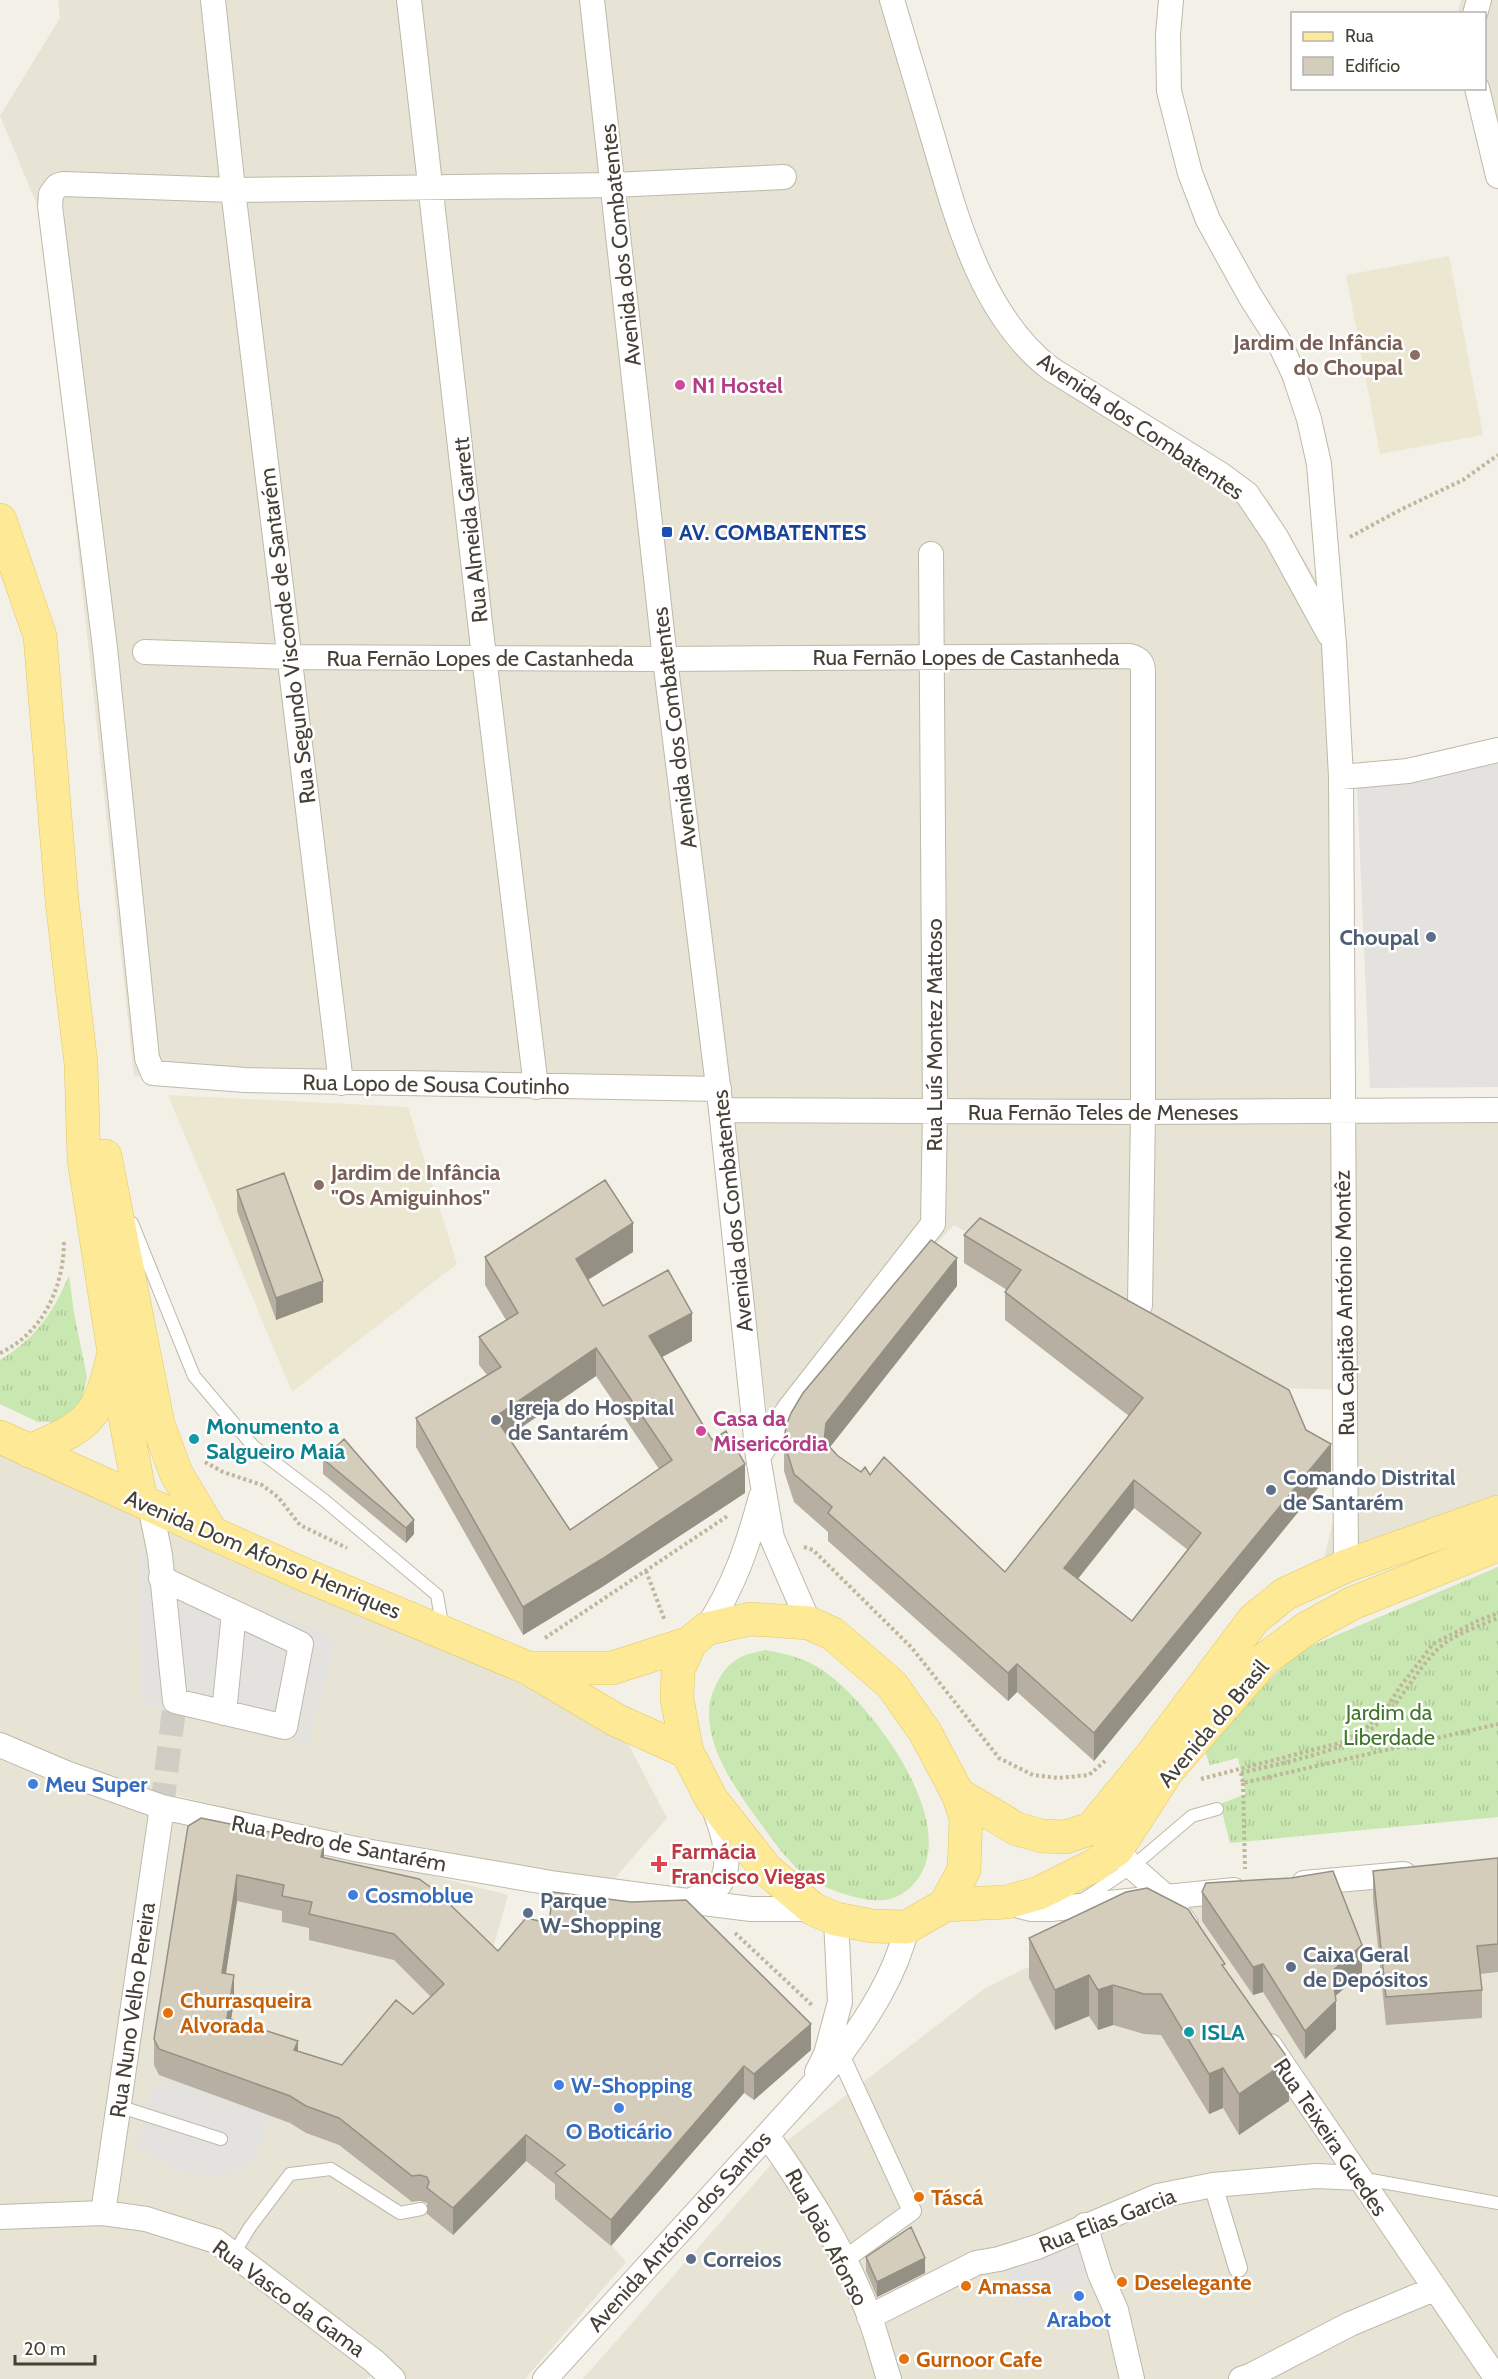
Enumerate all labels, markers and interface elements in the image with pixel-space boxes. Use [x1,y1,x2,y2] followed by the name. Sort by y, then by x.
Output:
[1291,12,1486,90] legend
[1345,25,1374,47] text: Rua
[1345,55,1400,77] text: Edifício
[594,123,647,367] street label: Avenida dos Combatentes
[1232,329,1403,381] place label: Jardim de Infância do Choupal
[1032,347,1249,506] street label: Avenida dos Combatentes
[1408,348,1422,362] marker: Jardim de Infância do Choupal
[692,372,783,399] place label: N1 Hostel
[673,378,687,392] marker: N1 Hostel
[447,435,494,624] street label: Rua Almeida Garrett
[253,466,322,805] street label: Rua Segundo Visconde de Santarém
[679,519,867,546] place label: AV. COMBATENTES
[660,525,674,539] marker: AV. COMBATENTES
[646,606,703,850] street label: Avenida dos Combatentes
[812,644,1120,671] street label: Rua Fernão Lopes de Castanheda
[326,645,634,672] street label: Rua Fernão Lopes de Castanheda
[921,918,948,1152] street label: Rua Luís Montez Mattoso
[1339,924,1419,951] place label: Choupal
[1424,930,1438,944] marker: Choupal
[302,1069,570,1100] street label: Rua Lopo de Sousa Coutinho
[706,1089,759,1333] street label: Avenida dos Combatentes
[968,1099,1238,1126] street label: Rua Fernão Teles de Meneses
[330,1159,501,1211] place label: Jardim de Infância "Os Amiguinhos"
[1329,1170,1360,1436] street label: Rua Capitão António Montêz
[312,1178,326,1192] marker: Jardim de Infância "Os Amiguinhos"
[508,1394,675,1446] place label: Igreja do Hospital de Santarém
[713,1405,828,1457] place label: Casa da Misericórdia
[206,1413,345,1465] place label: Monumento a Salgueiro Maia
[489,1413,503,1427] marker: Igreja do Hospital de Santarém
[694,1424,708,1438] marker: Casa da Misericórdia
[187,1432,201,1446] marker: Monumento a Salgueiro Maia
[1283,1464,1456,1516] place label: Comando Distrital de Santarém
[1264,1483,1278,1497] marker: Comando Distrital de Santarém
[121,1484,405,1625] street label: Avenida Dom Afonso Henriques
[1152,1654,1275,1792] street label: Avenida do Brasil
[1343,1699,1435,1751] park label: Jardim da Liberdade
[45,1771,148,1798] place label: Meu Super
[26,1777,40,1791] marker: Meu Super
[229,1809,449,1878] street label: Rua Pedro de Santarém
[671,1838,825,1890] place label: Farmácia Francisco Viegas
[652,1857,666,1871] marker: Farmácia Francisco Viegas
[365,1882,473,1909] place label: Cosmoblue
[540,1887,661,1939] place label: Parque W-Shopping
[346,1888,360,1902] marker: Cosmoblue
[104,1900,161,2120] street label: Rua Nuno Velho Pereira
[521,1906,535,1920] marker: Parque W-Shopping
[1303,1941,1428,1993] place label: Caixa Geral de Depósitos
[1284,1960,1298,1974] marker: Caixa Geral de Depósitos
[180,1987,312,2039] place label: Churrasqueira Alvorada
[161,2006,175,2020] marker: Churrasqueira Alvorada
[1201,2019,1245,2046] place label: ISLA
[1182,2025,1196,2039] marker: ISLA
[1268,2053,1393,2221] street label: Rua Teixeira Guedes
[571,2072,692,2099] place label: W-Shopping
[552,2078,566,2092] marker: W-Shopping
[612,2101,626,2115] marker: O Boticário
[566,2118,672,2145] place label: O Boticário
[582,2125,777,2337] street label: Avenida António dos Santos
[779,2164,874,2310] street label: Rua João Afonso
[1035,2182,1180,2259] street label: Rua Elias Garcia
[931,2184,983,2211] place label: Táscá
[912,2190,926,2204] marker: Táscá
[207,2234,371,2363] street label: Rua Vasco da Gama
[703,2246,782,2273] place label: Correios
[684,2252,698,2266] marker: Correios
[1134,2269,1252,2296] place label: Deselegante
[978,2273,1051,2300] place label: Amassa
[1115,2275,1129,2289] marker: Deselegante
[959,2279,973,2293] marker: Amassa
[1072,2289,1086,2303] marker: Arabot
[1047,2306,1112,2333] place label: Arabot
[15,2328,94,2366] scale bar
[24,2338,66,2360] text: 20 m
[916,2346,1042,2373] place label: Gurnoor Cafe
[897,2352,911,2366] marker: Gurnoor Cafe

